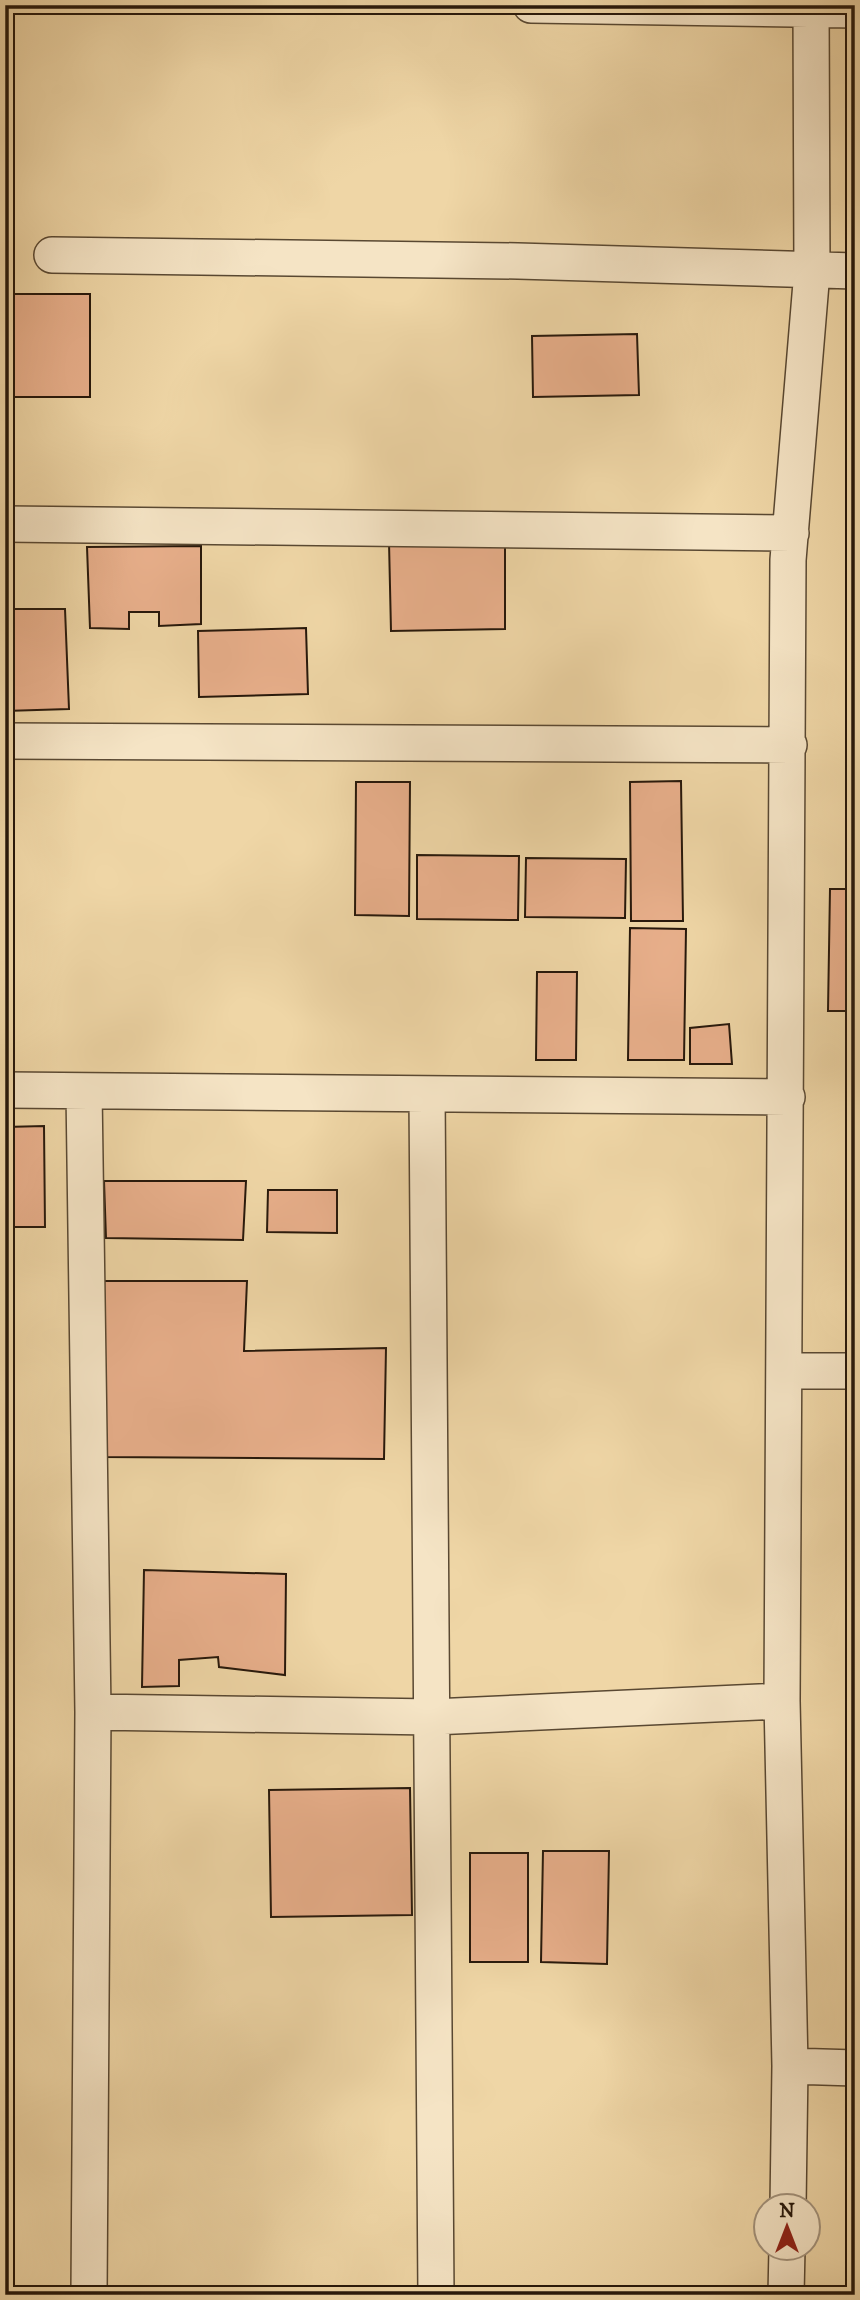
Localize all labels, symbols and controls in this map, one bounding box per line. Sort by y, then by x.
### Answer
north arrow [752,2192,822,2262]
text: N [779,2200,795,2223]

